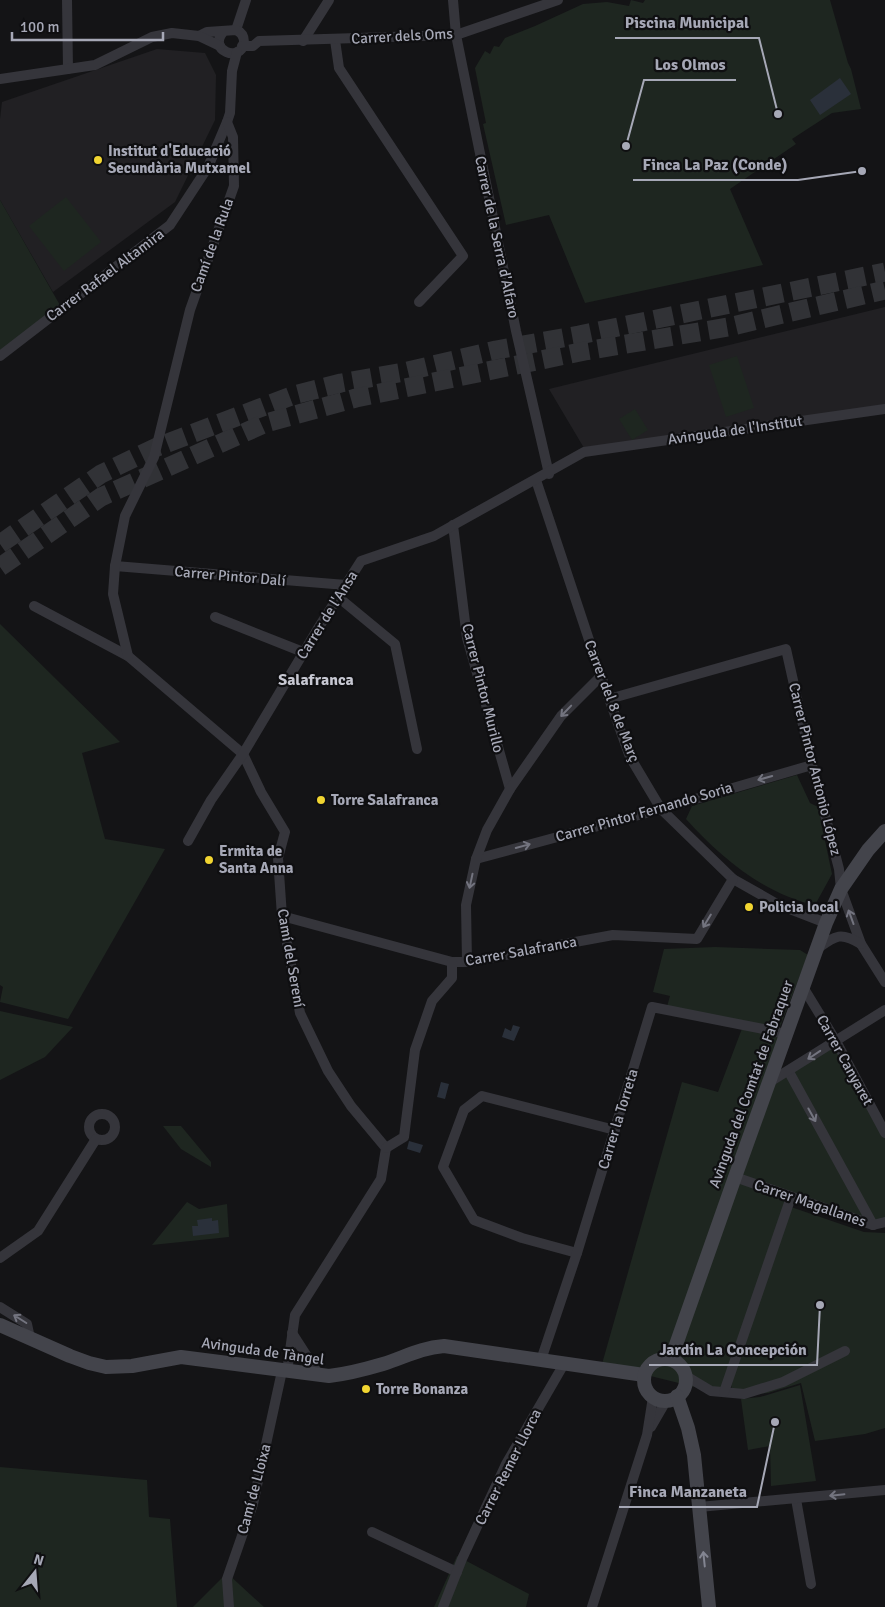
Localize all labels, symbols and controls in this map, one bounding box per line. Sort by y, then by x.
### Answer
callout: Piscina Municipal [615,7,759,38]
scale bar [12,10,164,42]
text: Piscina Municipal [625,13,749,33]
text: 100 m [20,18,60,36]
street label: Carrer dels Oms [351,24,454,48]
callout: Los Olmos [644,49,736,80]
text: Los Olmos [654,55,726,75]
place label: Institut d'Educació Secundària Mutxamel [108,142,251,177]
callout: Finca La Paz (Conde) [633,149,798,180]
marker: Institut d'Educació Secundària Mutxamel [92,154,104,166]
street label: Carrer de la Serra d'Alfaro [471,154,523,320]
text: Finca La Paz (Conde) [643,155,787,175]
street label: Camí de la Rula [187,195,237,295]
street label: Carrer Rafael Altamira [42,225,168,325]
street label: Avinguda de l'Institut [667,412,803,448]
street label: Carrer Pintor Dalí [174,562,286,590]
street label: Carrer de l'Ansa [293,567,361,663]
street label: Carrer Pintor Murillo [458,621,508,755]
street label: Carrer del 8 de Març [580,638,644,764]
district label: Salafranca [278,670,354,690]
street label: Carrer Pintor Antonio López [785,681,845,857]
one-way arrow [560,704,572,717]
one-way arrow [758,774,774,784]
street label: Carrer Pintor Fernando Soria [553,778,735,846]
place label: Torre Salafranca [331,791,439,809]
marker: Torre Salafranca [315,794,327,806]
one-way arrow [515,841,531,850]
place label: Ermita de Santa Anna [219,842,294,877]
marker: Ermita de Santa Anna [203,854,215,866]
one-way arrow [466,873,476,889]
place label: Policia local [759,898,839,916]
marker: Policia local [743,901,755,913]
street label: Camí del Serení [273,907,309,1009]
one-way arrow [846,909,855,925]
one-way arrow [702,914,712,928]
street label: Carrer Salafranca [464,932,578,970]
street label: Avinguda del Comtat de Fabraquer [705,977,797,1190]
street label: Carrer Canyaret [813,1012,877,1108]
one-way arrow [807,1049,821,1060]
street label: Carrer la Torreta [594,1067,642,1171]
one-way arrow [807,1107,817,1122]
street label: Carrer Magallanes [752,1175,869,1231]
one-way arrow [13,1314,27,1324]
street label: Avinguda de Tàngel [200,1333,326,1369]
callout: Jardín La Concepción [649,1334,817,1365]
text: Jardín La Concepción [659,1340,807,1360]
place label: Torre Bonanza [376,1380,469,1398]
marker: Torre Bonanza [360,1383,372,1395]
street label: Carrer Remer Llorca [471,1406,545,1528]
street label: Camí de Lloixa [233,1442,275,1536]
callout: Finca Manzaneta [619,1476,757,1507]
text: Finca Manzaneta [629,1482,747,1502]
one-way arrow [829,1490,845,1500]
north arrow [10,1547,60,1597]
text: N [32,1550,46,1570]
one-way arrow [699,1551,709,1567]

